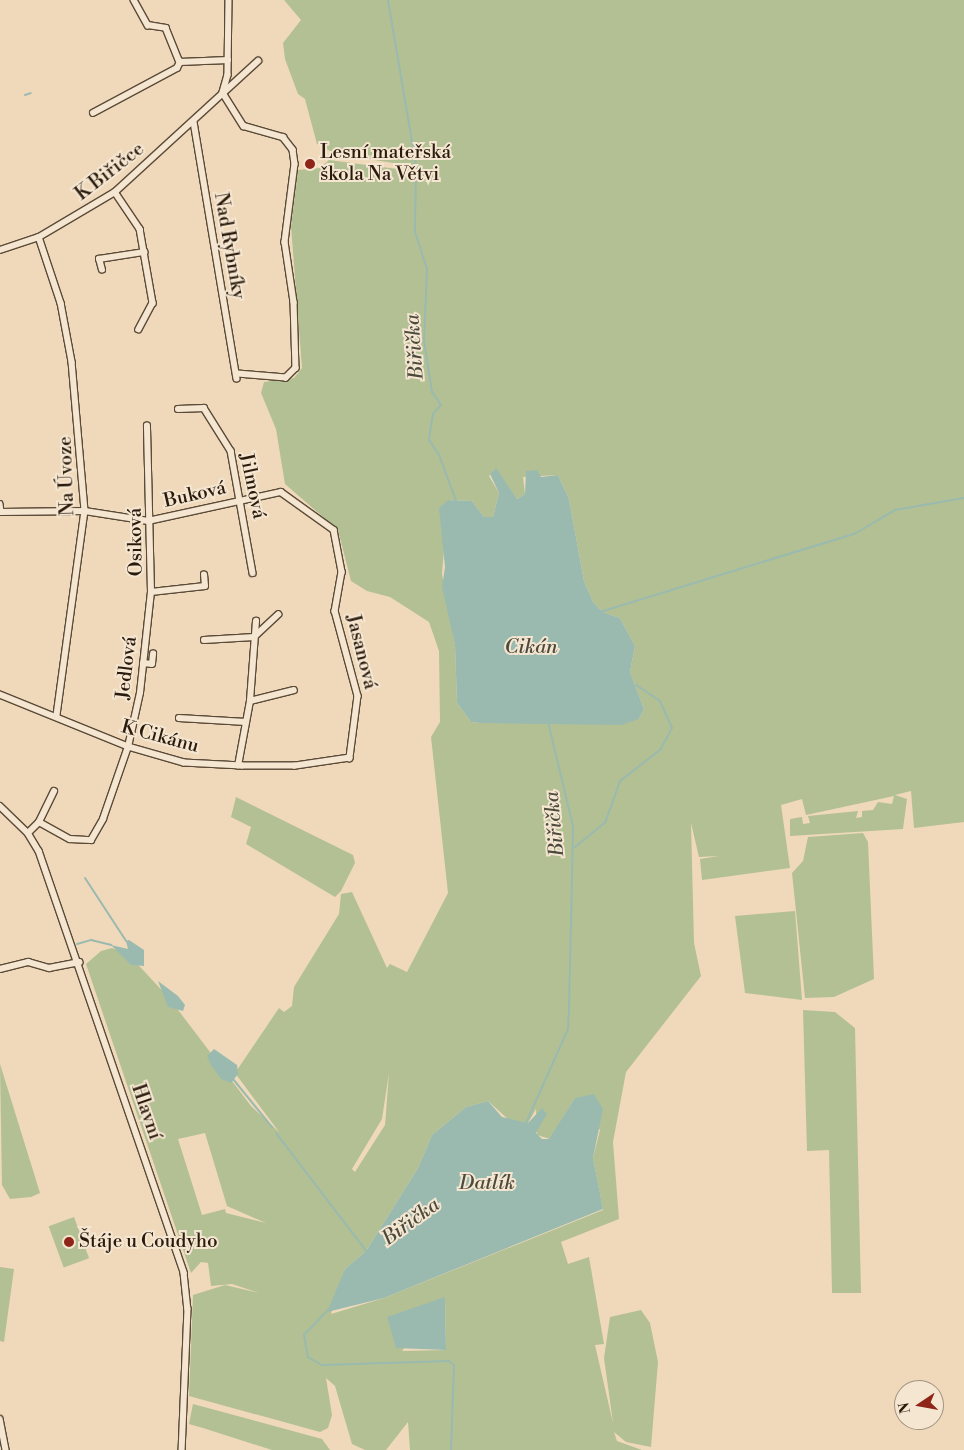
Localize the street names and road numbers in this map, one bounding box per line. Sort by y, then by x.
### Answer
street label: K Biřičce [71,138,149,206]
street label: Nad Rybníky [208,191,250,301]
street label: Na Úvoze [54,436,80,516]
street label: Jilmová [234,451,270,521]
street label: Buková [162,477,228,513]
street label: Osiková [124,508,148,576]
street label: Jasanová [341,612,381,692]
street label: Jedlová [112,635,142,701]
street label: K Cikánu [119,716,201,758]
street label: Hlavní [126,1081,166,1143]

